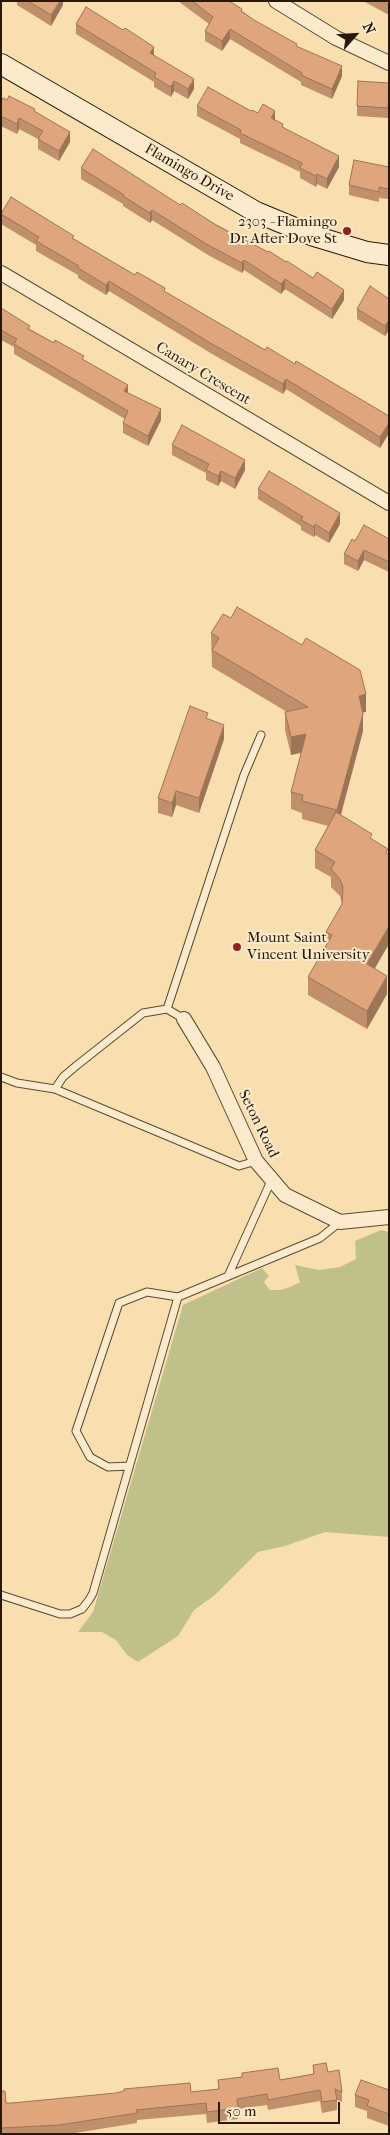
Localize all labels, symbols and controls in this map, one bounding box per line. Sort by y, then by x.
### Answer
north arrow [330,10,380,60]
text: N [359,20,379,37]
street label: Flamingo Drive [141,140,237,206]
place label: 2303 - Flamingo Dr After Dove St [229,213,337,248]
marker: 2303 - Flamingo Dr After Dove St [341,225,353,237]
street label: Canary Crescent [152,339,254,409]
place label: Mount Saint Vincent University [247,929,370,964]
marker: Mount Saint Vincent University [231,941,243,953]
street label: Seton Road [234,1087,282,1161]
scale bar [220,2092,342,2124]
text: 50 m [226,2102,256,2120]

